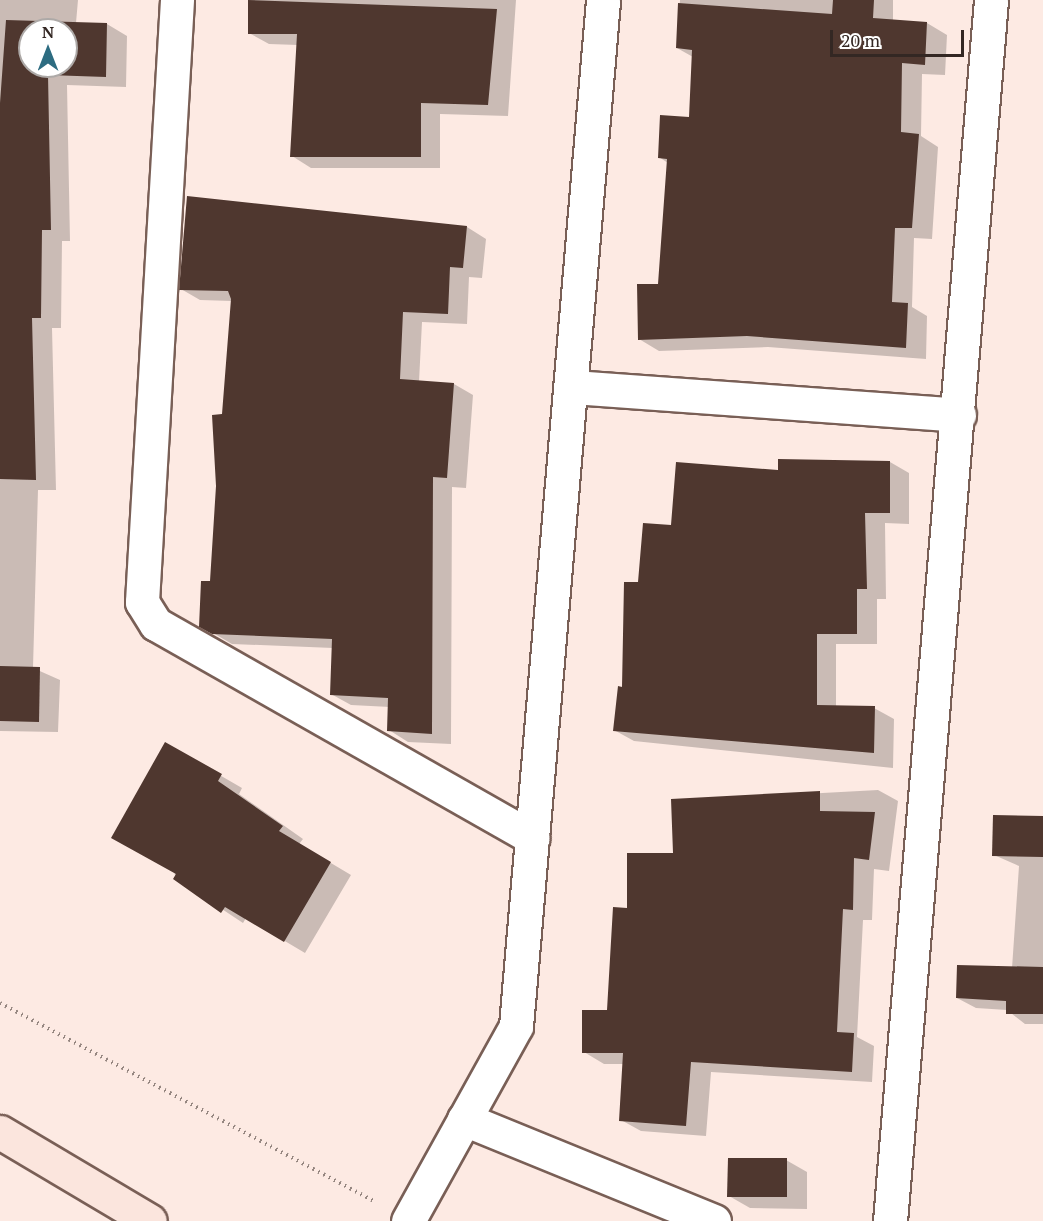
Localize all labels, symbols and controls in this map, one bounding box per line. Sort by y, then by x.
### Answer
north arrow [18,18,78,78]
scale bar [833,18,966,56]
text: N [42,21,54,43]
text: 20 m [841,28,880,52]

